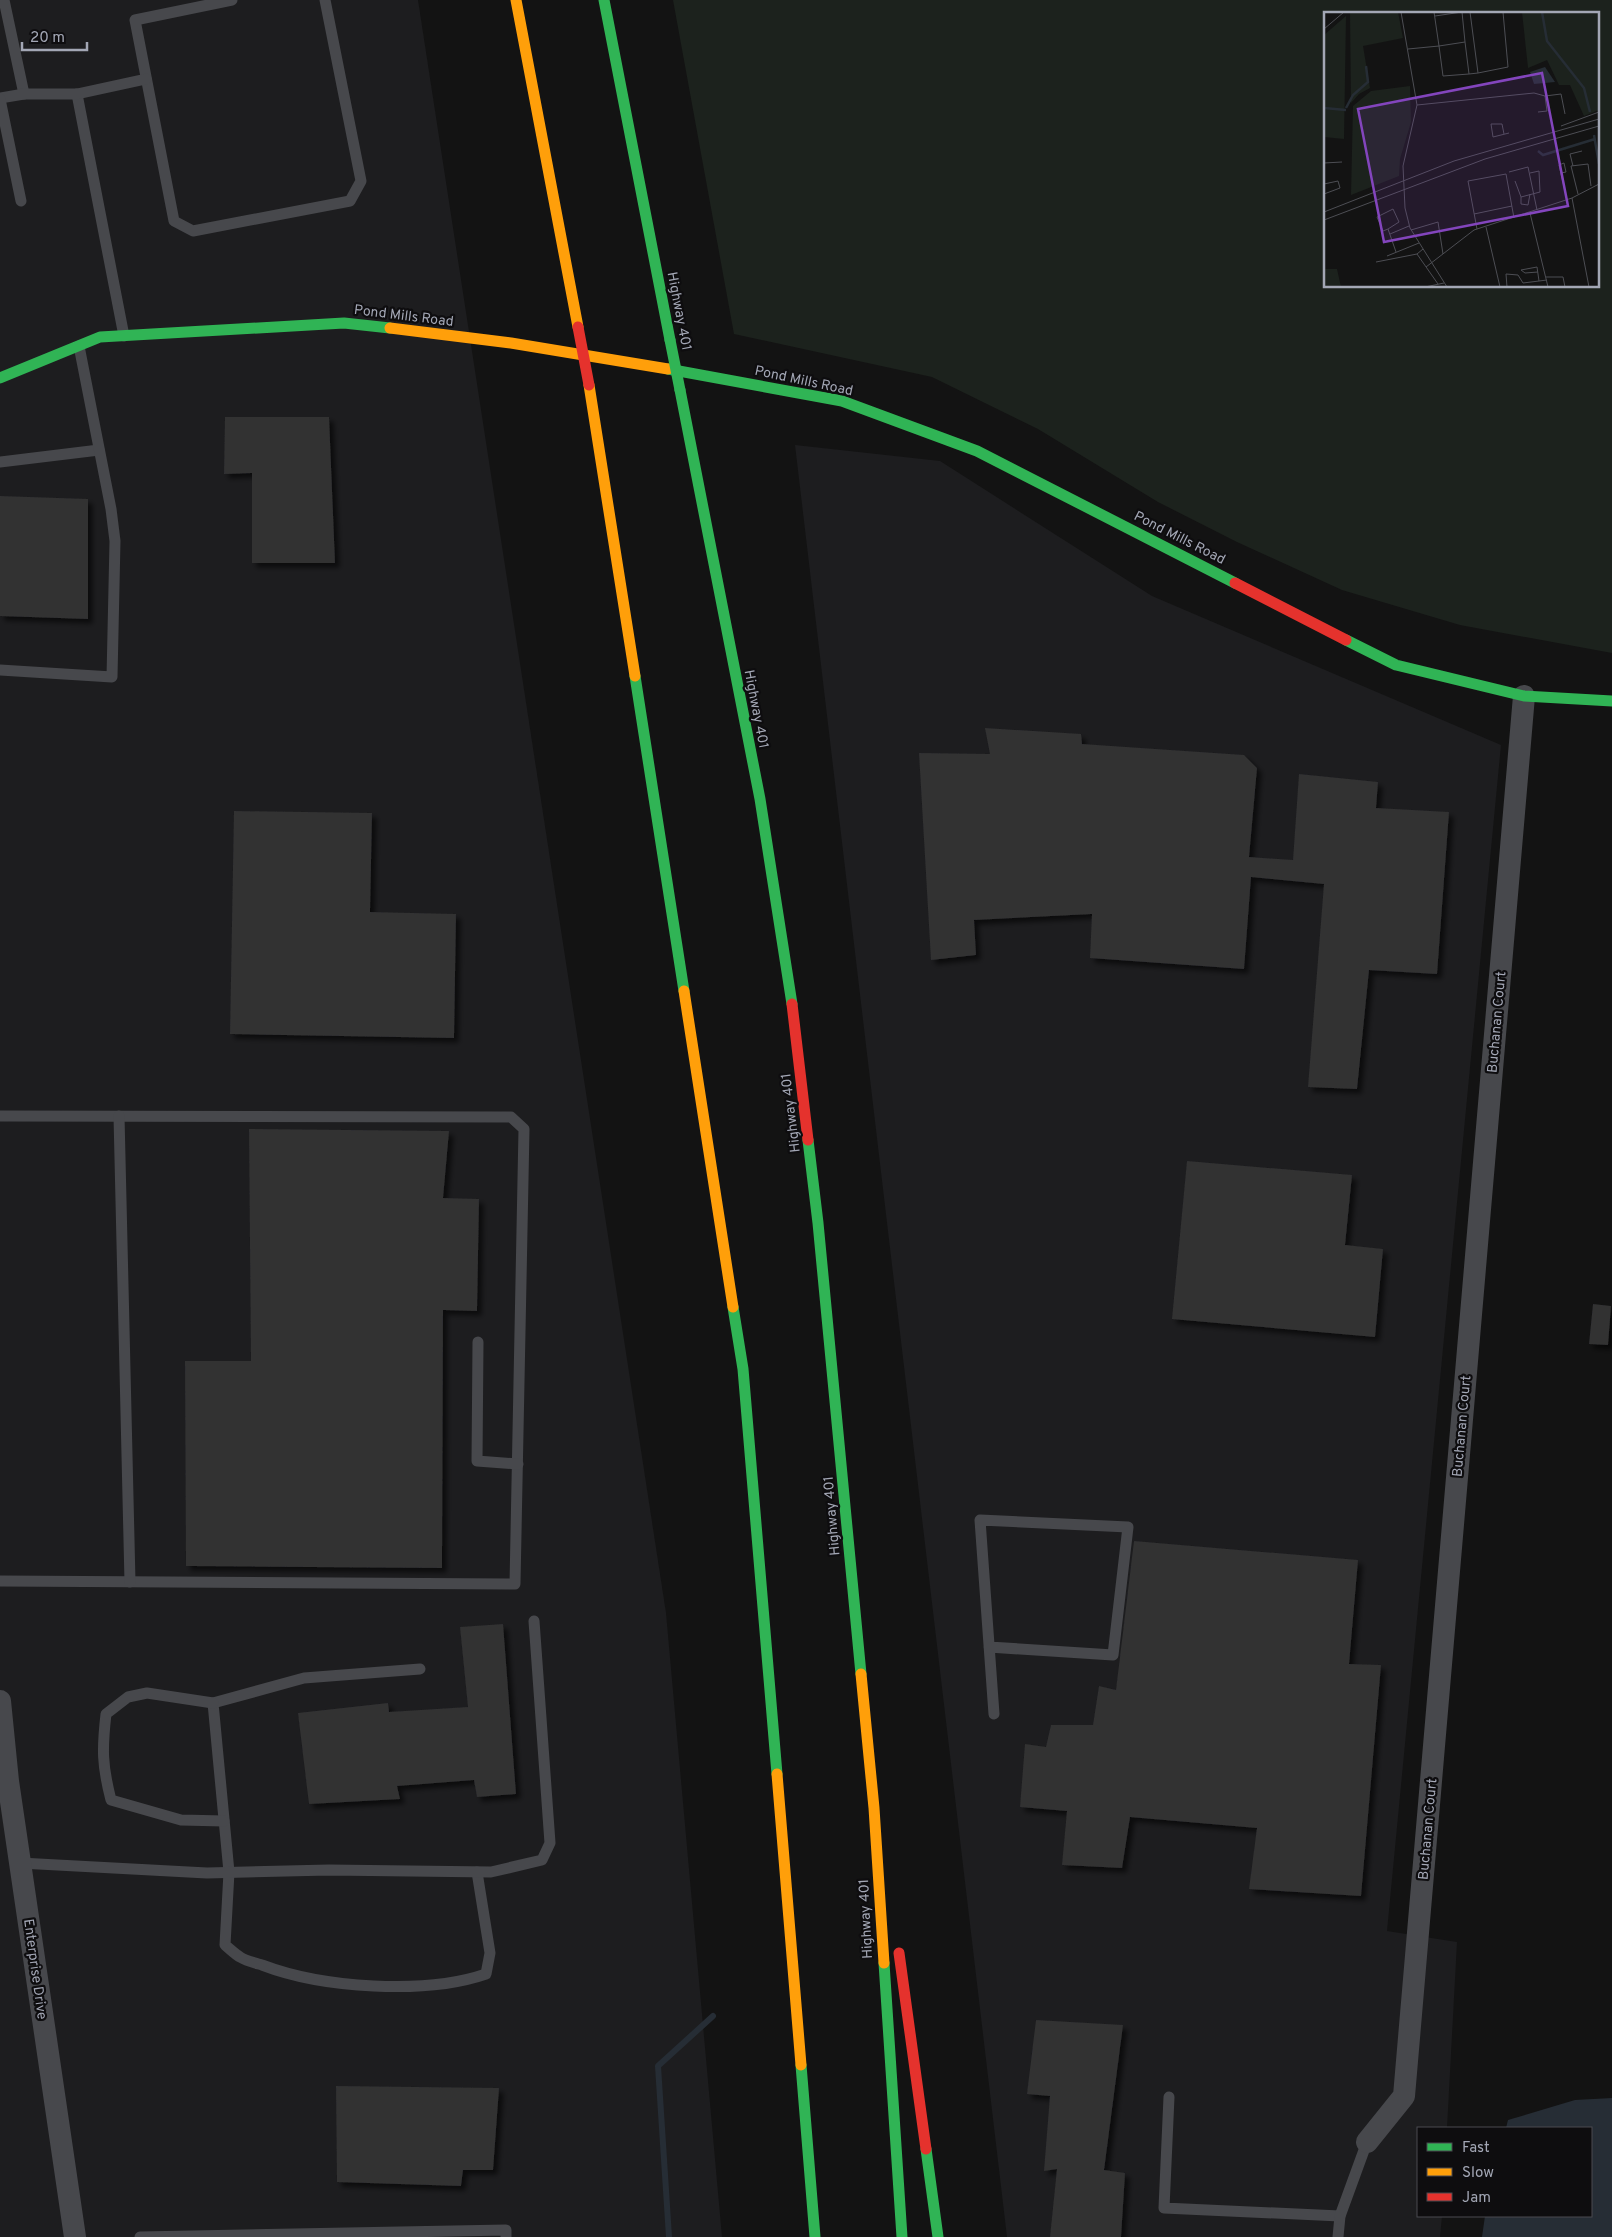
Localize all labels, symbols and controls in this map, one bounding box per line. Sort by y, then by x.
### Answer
inset map [1324,12,1600,288]
scale bar [22,20,88,52]
text: 20 m [30,29,65,48]
street label: Highway 401 [663,270,694,352]
street label: Pond Mills Road [353,302,455,331]
street label: Pond Mills Road [753,363,855,400]
street label: Pond Mills Road [1131,508,1228,569]
street label: Highway 401 [740,668,771,750]
street label: Buchanan Court [1485,971,1510,1074]
street label: Highway 401 [778,1072,805,1153]
street label: Buchanan Court [1450,1375,1475,1478]
street label: Highway 401 [821,1475,844,1556]
street label: Buchanan Court [1416,1778,1441,1881]
street label: Highway 401 [856,1879,877,1959]
street label: Enterprise Drive [19,1918,50,2021]
legend [1417,2127,1592,2217]
text: Fast [1462,2139,1490,2158]
text: Slow [1462,2164,1494,2183]
text: Jam [1462,2189,1491,2208]

